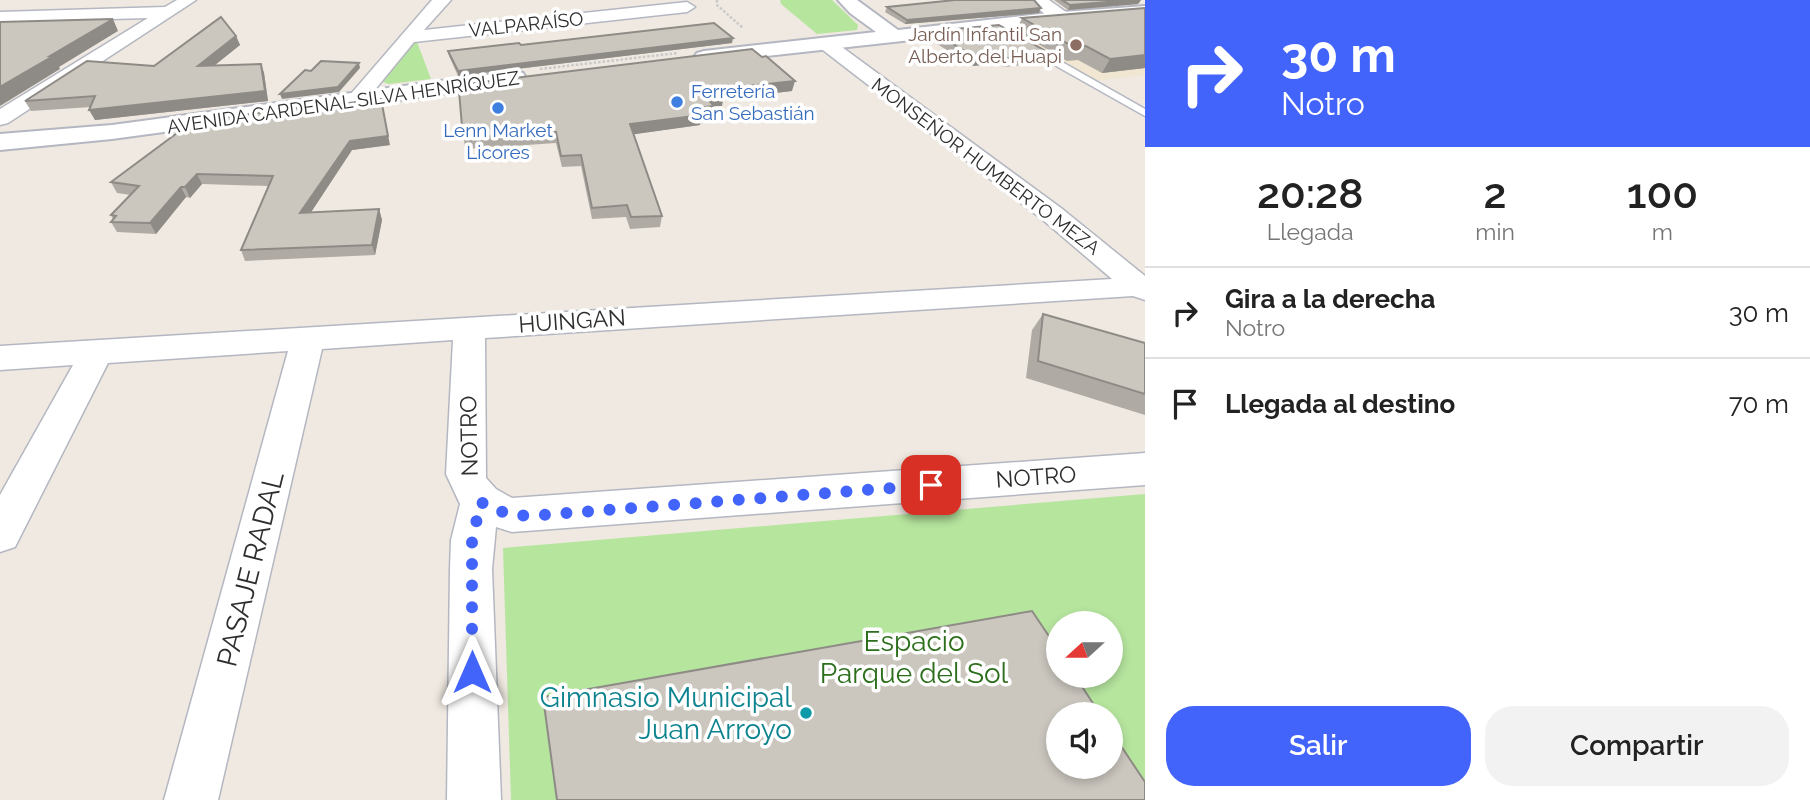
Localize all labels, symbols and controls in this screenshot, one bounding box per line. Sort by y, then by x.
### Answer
street label: VALPARAÍSO [468,7,584,41]
place label: Jardín Infantil San Alberto del Huapi [908,23,1062,67]
text: 30 m [1281,26,1396,83]
icon: right [1166,28,1257,119]
marker: Jardín Infantil San Alberto del Huapi [1068,37,1084,53]
street label: AVENIDA CARDENAL SILVA HENRÍQUEZ [165,66,521,138]
street label: MONSEÑOR HUMBERTO MEZA [868,73,1104,259]
place label: Ferretería San Sebastián [691,80,815,124]
text: Notro [1281,85,1365,122]
marker: Ferretería San Sebastián [669,94,685,110]
marker: Lenn Market Licores [490,100,506,116]
place label: Lenn Market Licores [443,119,553,163]
text: 20:28 [1257,169,1363,218]
text: 2 [1484,169,1507,218]
text: 100 [1627,169,1698,218]
text: Llegada [1267,218,1354,245]
text: min [1475,218,1515,245]
text: m [1652,218,1673,245]
text: Gira a la derecha [1225,284,1435,314]
icon: right [1166,294,1204,332]
text: 30 m [1729,298,1789,328]
street label: HUINGAN [517,303,627,338]
text: Notro [1225,314,1285,341]
icon: arrive [1166,385,1204,423]
text: Llegada al destino [1225,389,1455,419]
text: 70 m [1729,389,1789,419]
street label: NOTRO [454,395,483,477]
pin [901,455,961,515]
street label: NOTRO [995,460,1077,493]
icon: arrive [912,466,950,504]
street label: PASAJE RADAL [210,468,291,670]
north arrow [1046,611,1124,688]
map controls [1046,611,1123,779]
park label: Espacio Parque del Sol [820,625,1009,690]
position arrow [435,635,509,709]
place label: Gimnasio Municipal Juan Arroyo [540,681,792,746]
button: sound [1046,702,1123,779]
marker: Gimnasio Municipal Juan Arroyo [798,705,814,721]
button: Salir [1166,706,1471,786]
button: Compartir [1485,706,1789,786]

